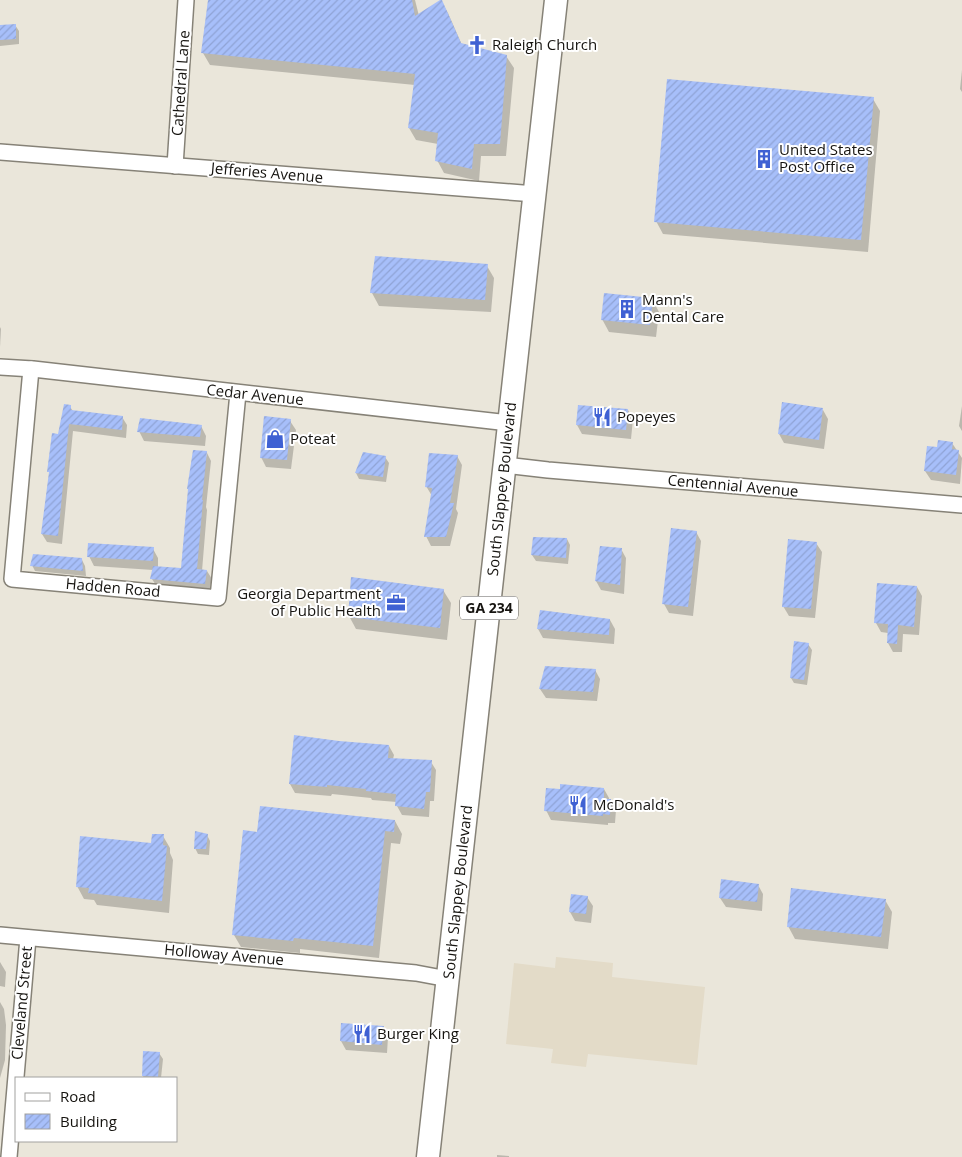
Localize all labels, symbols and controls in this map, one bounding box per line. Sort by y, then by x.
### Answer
street label: Cathedral Lane [166,29,194,136]
church icon: Raleigh Church [466,34,488,56]
place label: Raleigh Church [492,34,597,54]
place label: United States Post Office [779,139,873,176]
building icon: United States Post Office [753,148,775,170]
street label: Jefferies Avenue [208,157,324,187]
place label: Mann's Dental Care [642,289,724,326]
building icon: Mann's Dental Care [616,298,638,320]
street label: Cedar Avenue [206,379,305,409]
street label: South Slappey Boulevard [482,401,520,577]
restaurant icon: Popeyes [591,406,613,428]
place label: Popeyes [617,406,676,426]
shop icon: Poteat [264,428,286,450]
place label: Poteat [290,428,336,448]
street label: Centennial Avenue [667,469,799,501]
street label: Hadden Road [65,573,161,601]
place label: Georgia Department of Public Health [237,583,381,620]
office icon: Georgia Department of Public Health [385,592,407,614]
road number: GA 234 [460,596,518,620]
restaurant icon: McDonald's [567,794,589,816]
place label: McDonald's [593,794,675,814]
street label: South Slappey Boulevard [438,804,476,980]
street label: Holloway Avenue [163,939,285,969]
street label: Cleveland Street [6,945,36,1061]
restaurant icon: Burger King [351,1023,373,1045]
place label: Burger King [377,1023,459,1043]
legend [15,1077,178,1142]
text: Road [60,1086,96,1106]
text: Building [60,1111,117,1131]

